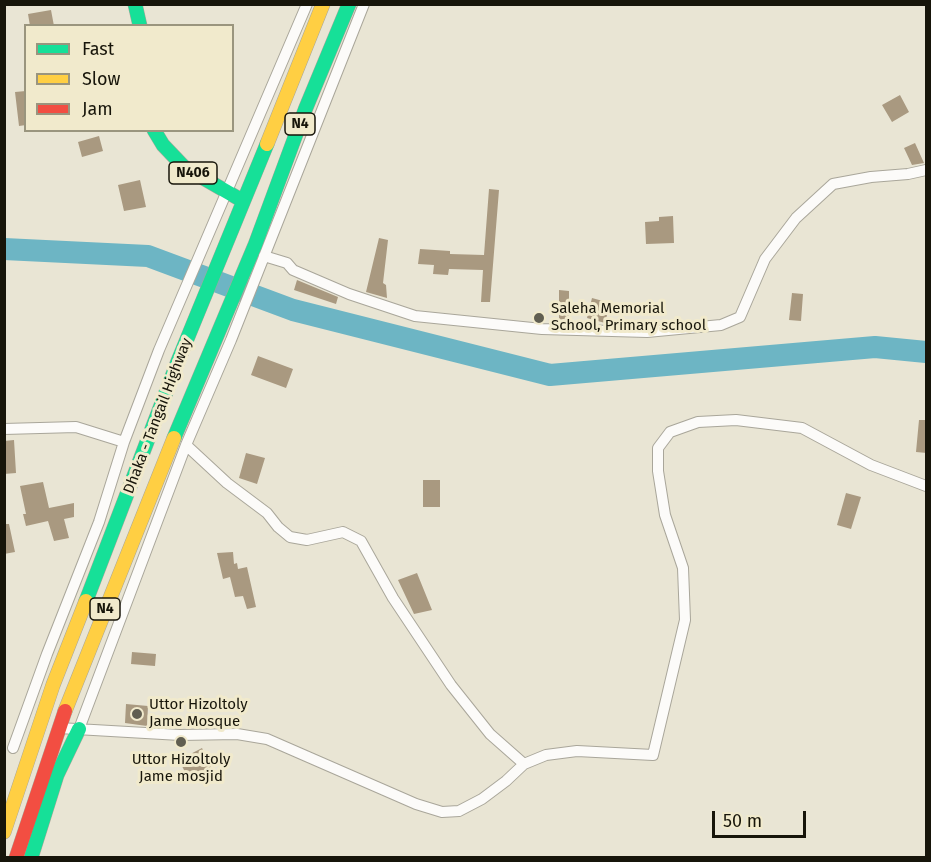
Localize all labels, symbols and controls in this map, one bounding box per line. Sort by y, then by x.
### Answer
legend [24,24,234,132]
text: Fast [82,38,114,60]
text: Slow [82,68,120,90]
text: Jam [82,98,113,120]
road number: N4 [285,113,315,135]
road number: N406 [169,162,217,184]
place label: Saleha Memorial School, Primary school [551,300,706,335]
marker: Saleha Memorial School, Primary school [532,311,546,325]
street label: Dhaka - Tangail Highway [120,336,196,496]
road number: N4 [90,598,120,620]
place label: Uttor Hizoltoly Jame Mosque [149,696,248,731]
marker: Uttor Hizoltoly Jame Mosque [130,707,144,721]
marker: Uttor Hizoltoly Jame mosjid [174,735,188,749]
place label: Uttor Hizoltoly Jame mosjid [132,751,230,786]
scale bar [715,799,810,837]
text: 50 m [723,810,762,832]

